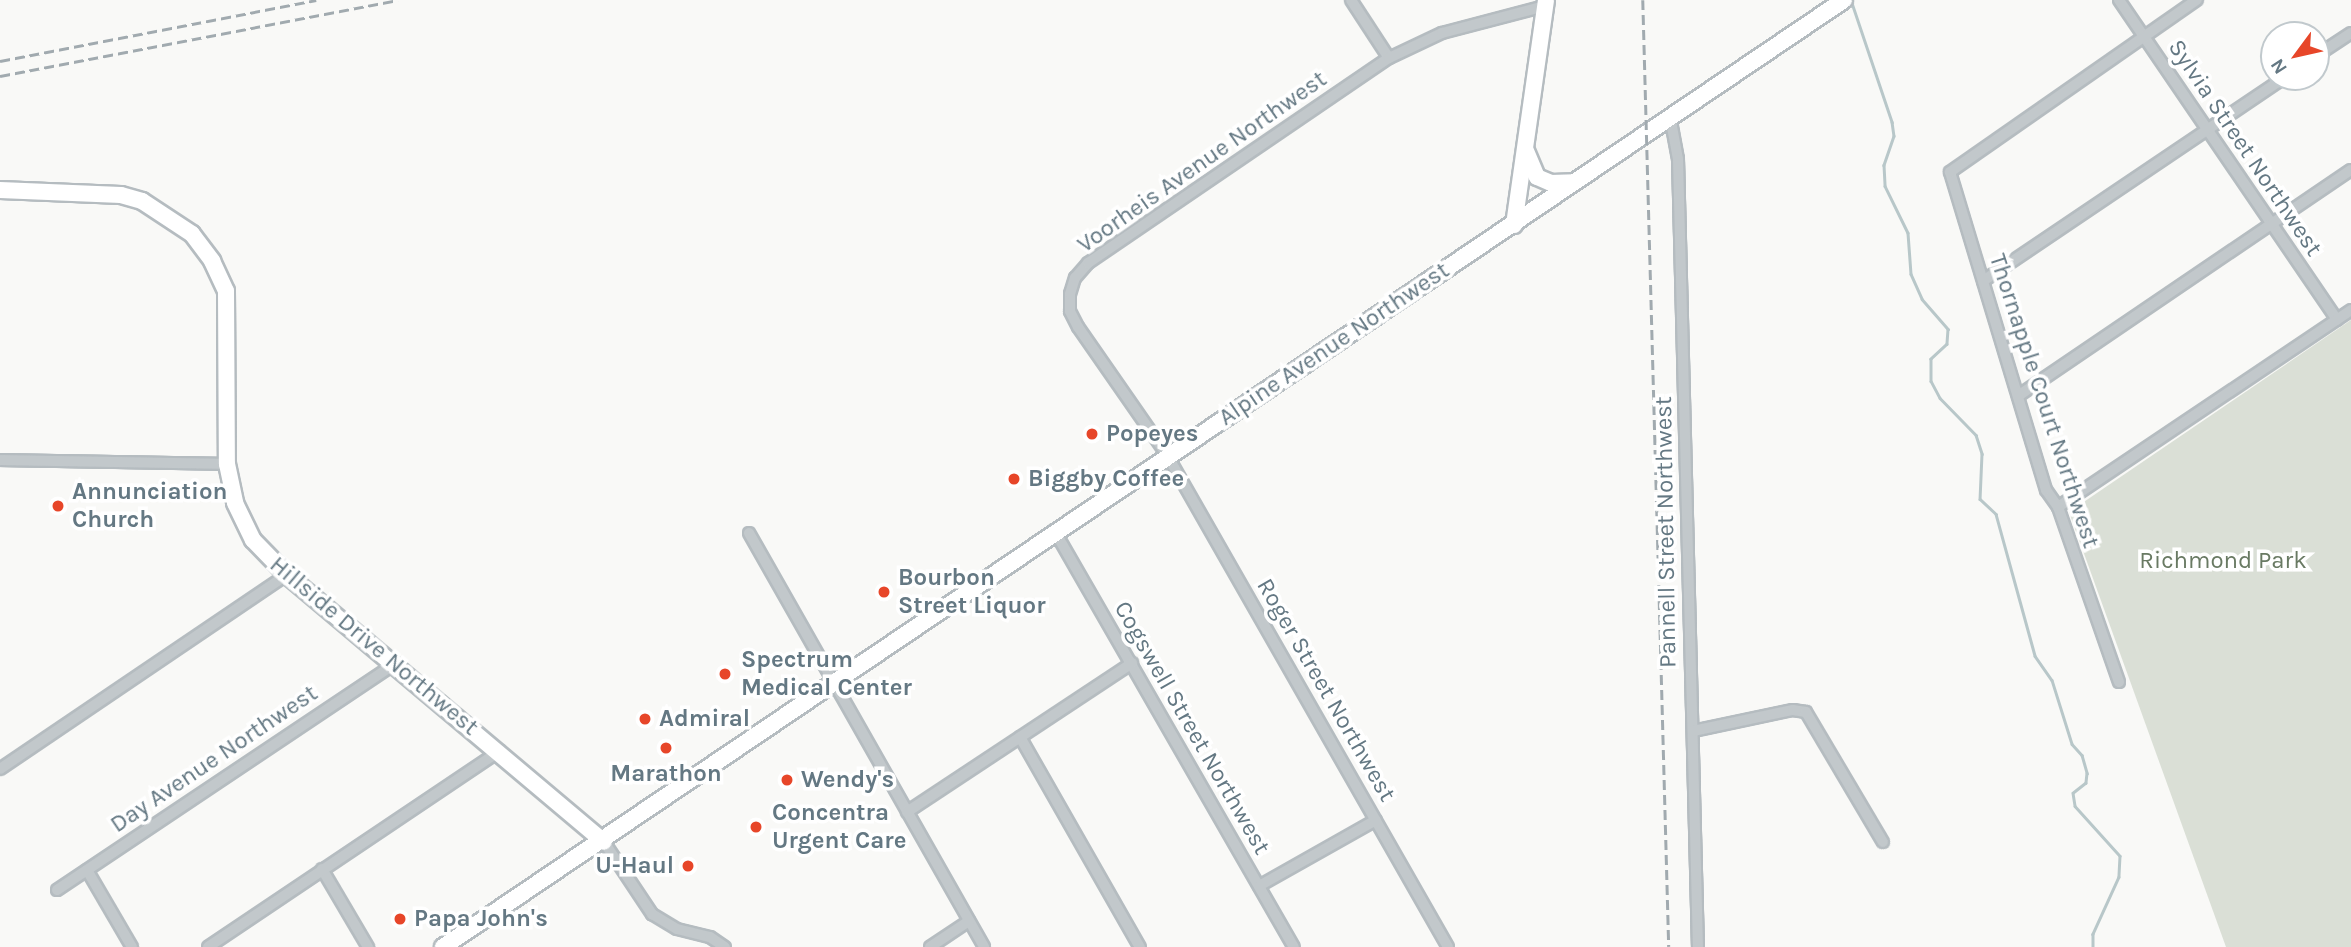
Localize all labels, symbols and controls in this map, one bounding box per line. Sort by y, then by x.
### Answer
north arrow [2260,21,2330,91]
street label: Sylvia Street Northwest [2162,34,2328,262]
street label: Voorheis Avenue Northwest [1072,65,1332,259]
street label: Thornapple Court Northwest [1983,250,2105,552]
street label: Alpine Avenue Northwest [1213,256,1455,432]
street label: Pannell Street Northwest [1649,396,1683,668]
place label: Popeyes [1106,420,1198,448]
marker: Popeyes [1084,426,1100,442]
place label: Biggby Coffee [1028,465,1184,493]
marker: Biggby Coffee [1006,471,1022,487]
place label: Annunciation Church [72,478,227,534]
marker: Annunciation Church [50,498,66,514]
park label: Richmond Park [2139,547,2307,575]
street label: Hillside Drive Northwest [264,550,484,742]
place label: Bourbon Street Liquor [898,564,1046,620]
street label: Roger Street Northwest [1250,573,1402,807]
marker: Bourbon Street Liquor [876,584,892,600]
street label: Cogswell Street Northwest [1108,596,1276,860]
place label: Spectrum Medical Center [741,646,912,702]
marker: Spectrum Medical Center [715,664,735,684]
street label: Day Avenue Northwest [105,679,323,839]
place label: Admiral [659,705,750,733]
marker: Admiral [637,711,653,727]
marker: Marathon [658,740,674,756]
place label: Marathon [610,760,722,788]
place label: Wendy's [801,766,894,794]
marker: Wendy's [779,772,795,788]
place label: Concentra Urgent Care [772,799,906,855]
marker: Concentra Urgent Care [746,817,766,837]
place label: U-Haul [595,852,674,880]
marker: U-Haul [680,858,696,874]
place label: Papa John's [414,905,548,933]
marker: Papa John's [392,911,408,927]

